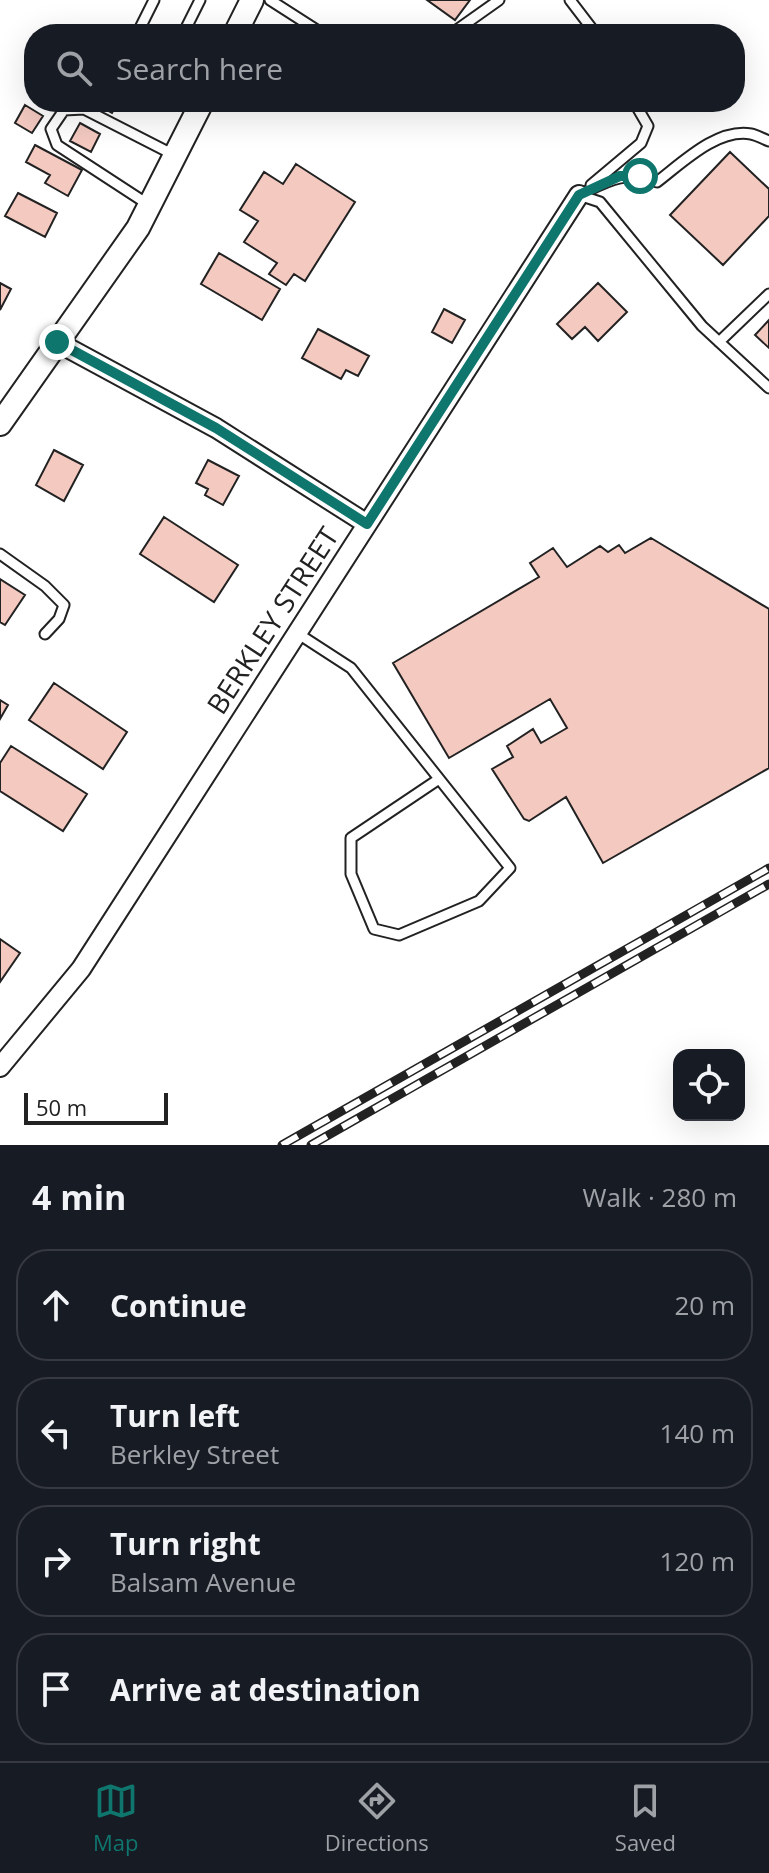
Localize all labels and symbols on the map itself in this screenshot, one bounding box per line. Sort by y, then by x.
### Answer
route start [622,158,658,194]
route end [39,324,75,360]
street label: BERKLEY STREET [197,519,347,721]
scale bar [24,1089,168,1125]

